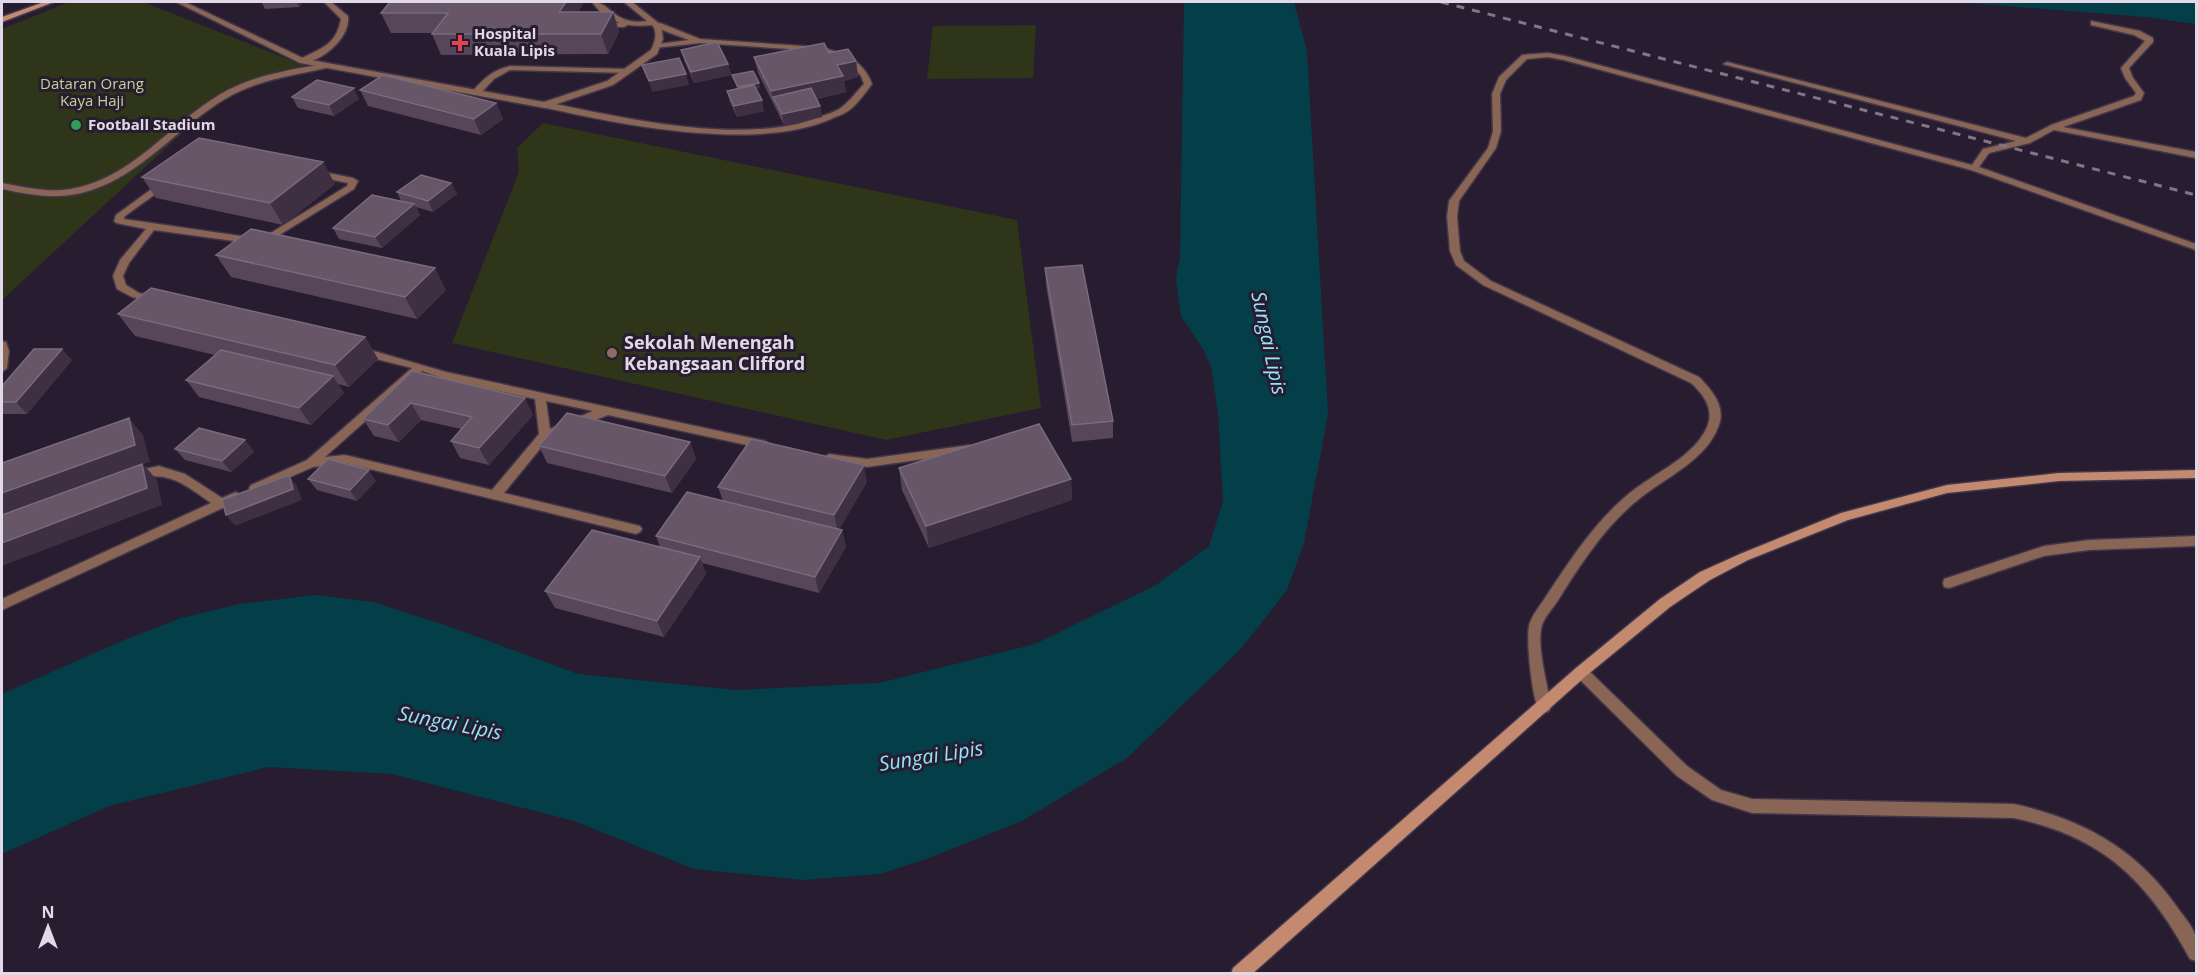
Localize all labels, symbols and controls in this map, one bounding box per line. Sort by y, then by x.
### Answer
place label: Hospital Kuala Lipis [474,23,555,60]
marker: Hospital Kuala Lipis [451,34,469,52]
park label: Dataran Orang Kaya Haji [40,73,144,110]
place label: Football Stadium [88,114,215,134]
marker: Football Stadium [69,118,83,132]
water label: Sungai Lipis [1245,289,1294,397]
place label: Sekolah Menengah Kebangsaan Clifford [624,330,805,375]
marker: Sekolah Menengah Kebangsaan Clifford [605,346,619,360]
water label: Sungai Lipis [396,699,505,746]
water label: Sungai Lipis [877,734,985,777]
north arrow [18,897,78,957]
text: N [41,901,55,923]

